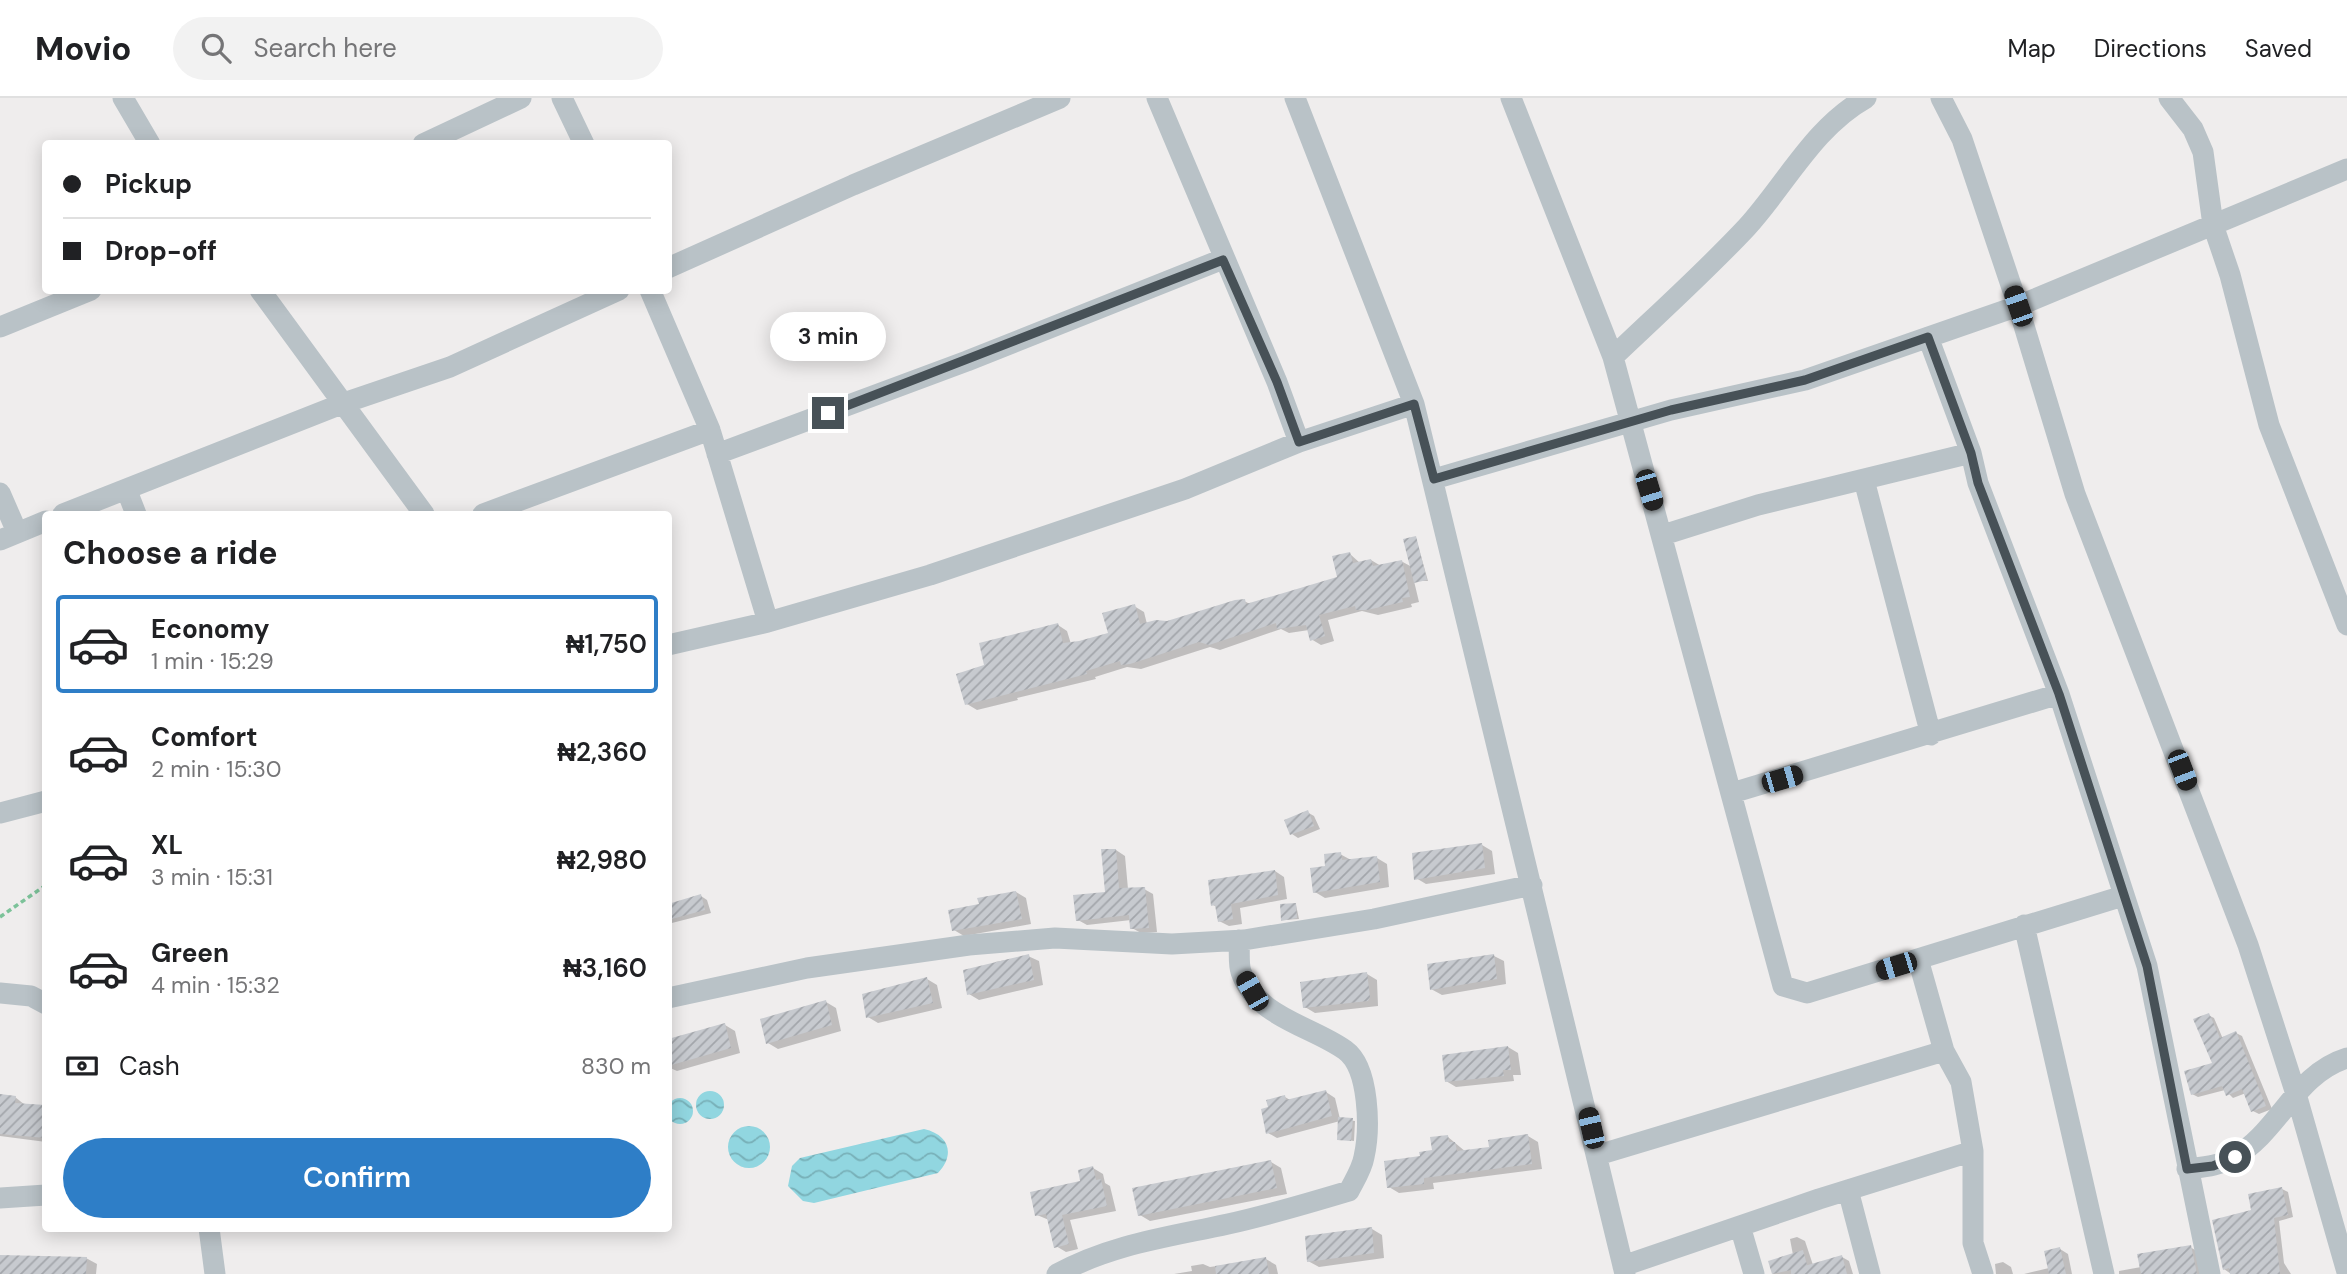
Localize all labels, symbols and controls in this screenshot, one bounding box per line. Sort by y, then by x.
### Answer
search box [173,17,663,80]
text: Movio [35,27,131,70]
icon: search [197,29,235,67]
text: Search here [253,31,397,65]
text: Map [2008,33,2056,64]
text: Directions [2094,33,2207,64]
text: Saved [2245,33,2312,64]
text: Pickup [105,167,192,201]
text: Drop-off [105,234,217,268]
car [2002,283,2035,329]
callout: 3 min [770,312,886,360]
text: 3 min [798,321,858,351]
route end [812,397,844,429]
car [1633,467,1666,513]
text: Choose a ride [63,532,278,574]
text: Economy [151,612,269,646]
icon: car [67,613,130,676]
text: ₦1,750 [566,627,647,661]
text: 1 min · 15:29 [151,646,274,676]
text: Comfort [151,720,257,754]
icon: car [67,721,130,784]
text: ₦2,360 [557,735,647,769]
car [2165,747,2200,793]
text: 2 min · 15:30 [151,754,282,784]
car [1759,763,1806,795]
text: XL [151,828,183,862]
icon: car [67,829,130,892]
text: ₦2,980 [557,843,647,877]
text: 3 min · 15:31 [151,862,273,892]
text: Green [151,936,229,970]
icon: car [67,937,130,1000]
car [1873,950,1920,982]
text: ₦3,160 [563,951,647,985]
car [1233,968,1272,1014]
text: 4 min · 15:32 [151,970,280,1000]
icon: cash [63,1047,101,1085]
text: Cash [119,1049,180,1083]
text: 830 m [581,1051,651,1081]
car [1577,1105,1606,1151]
button: Confirm [63,1138,651,1218]
route start [2219,1141,2251,1173]

